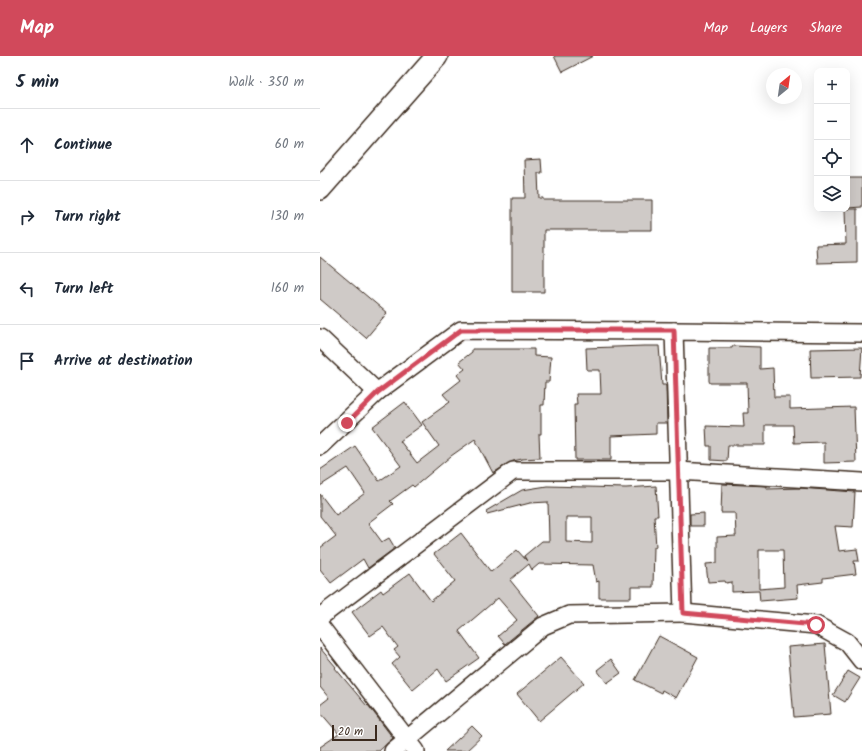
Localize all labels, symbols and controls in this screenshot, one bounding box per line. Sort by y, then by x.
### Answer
text: Map [20,13,54,43]
text: Map [704,17,728,39]
text: Layers [750,17,788,39]
text: Share [810,17,842,39]
north arrow [766,68,802,104]
map controls [814,68,850,212]
button: + [814,68,850,104]
text: 5 min [16,69,59,96]
text: Walk · 350 m [228,72,304,93]
button: − [814,104,850,140]
text: Continue [54,133,112,157]
icon: ahead [16,134,38,156]
text: 60 m [275,134,304,155]
button: locate [814,140,850,176]
button: layers [814,176,850,212]
text: Turn right [54,205,121,229]
icon: right [16,206,38,228]
text: 130 m [270,206,304,227]
text: Turn left [54,277,114,301]
icon: left [16,278,38,300]
text: 160 m [271,278,304,299]
text: Arrive at destination [54,349,193,373]
icon: arrive [16,350,38,372]
route end [338,414,356,432]
route start [807,616,825,634]
scale bar [332,723,377,742]
text: 20 m [338,723,363,741]

